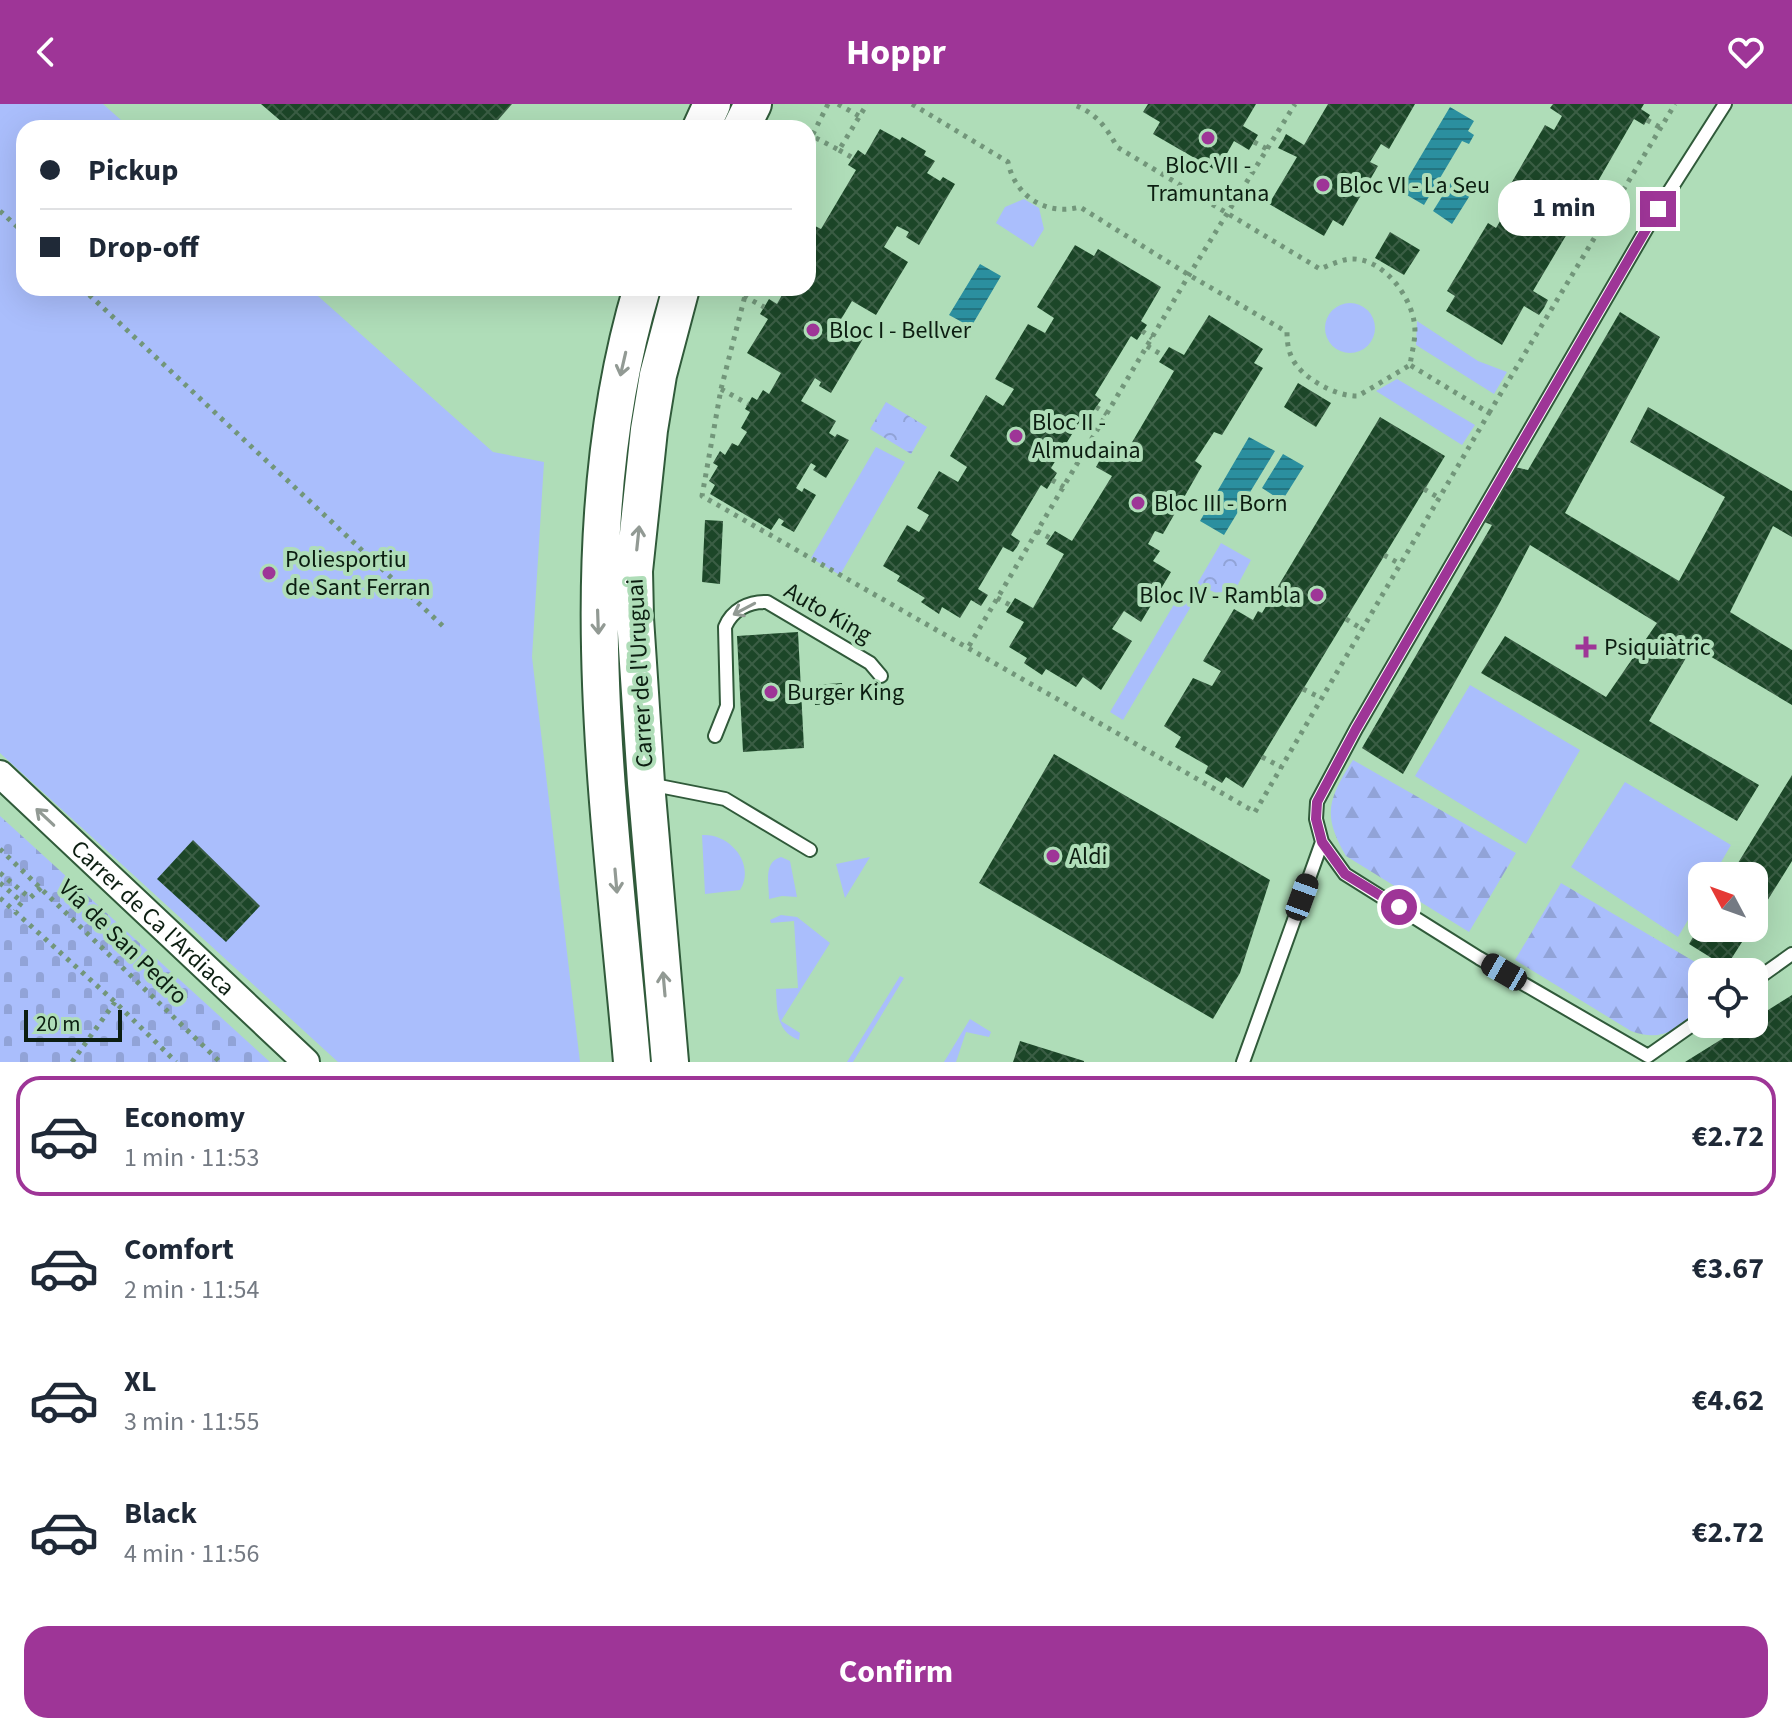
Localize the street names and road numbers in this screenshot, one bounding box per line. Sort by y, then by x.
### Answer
street label: Auto King [777,574,879,652]
street label: Carrer de l'Uruguai [618,578,662,768]
street label: Carrer de Ca l'Ardiaca [63,832,243,1004]
street label: Vía de San Pedro [51,871,195,1013]

